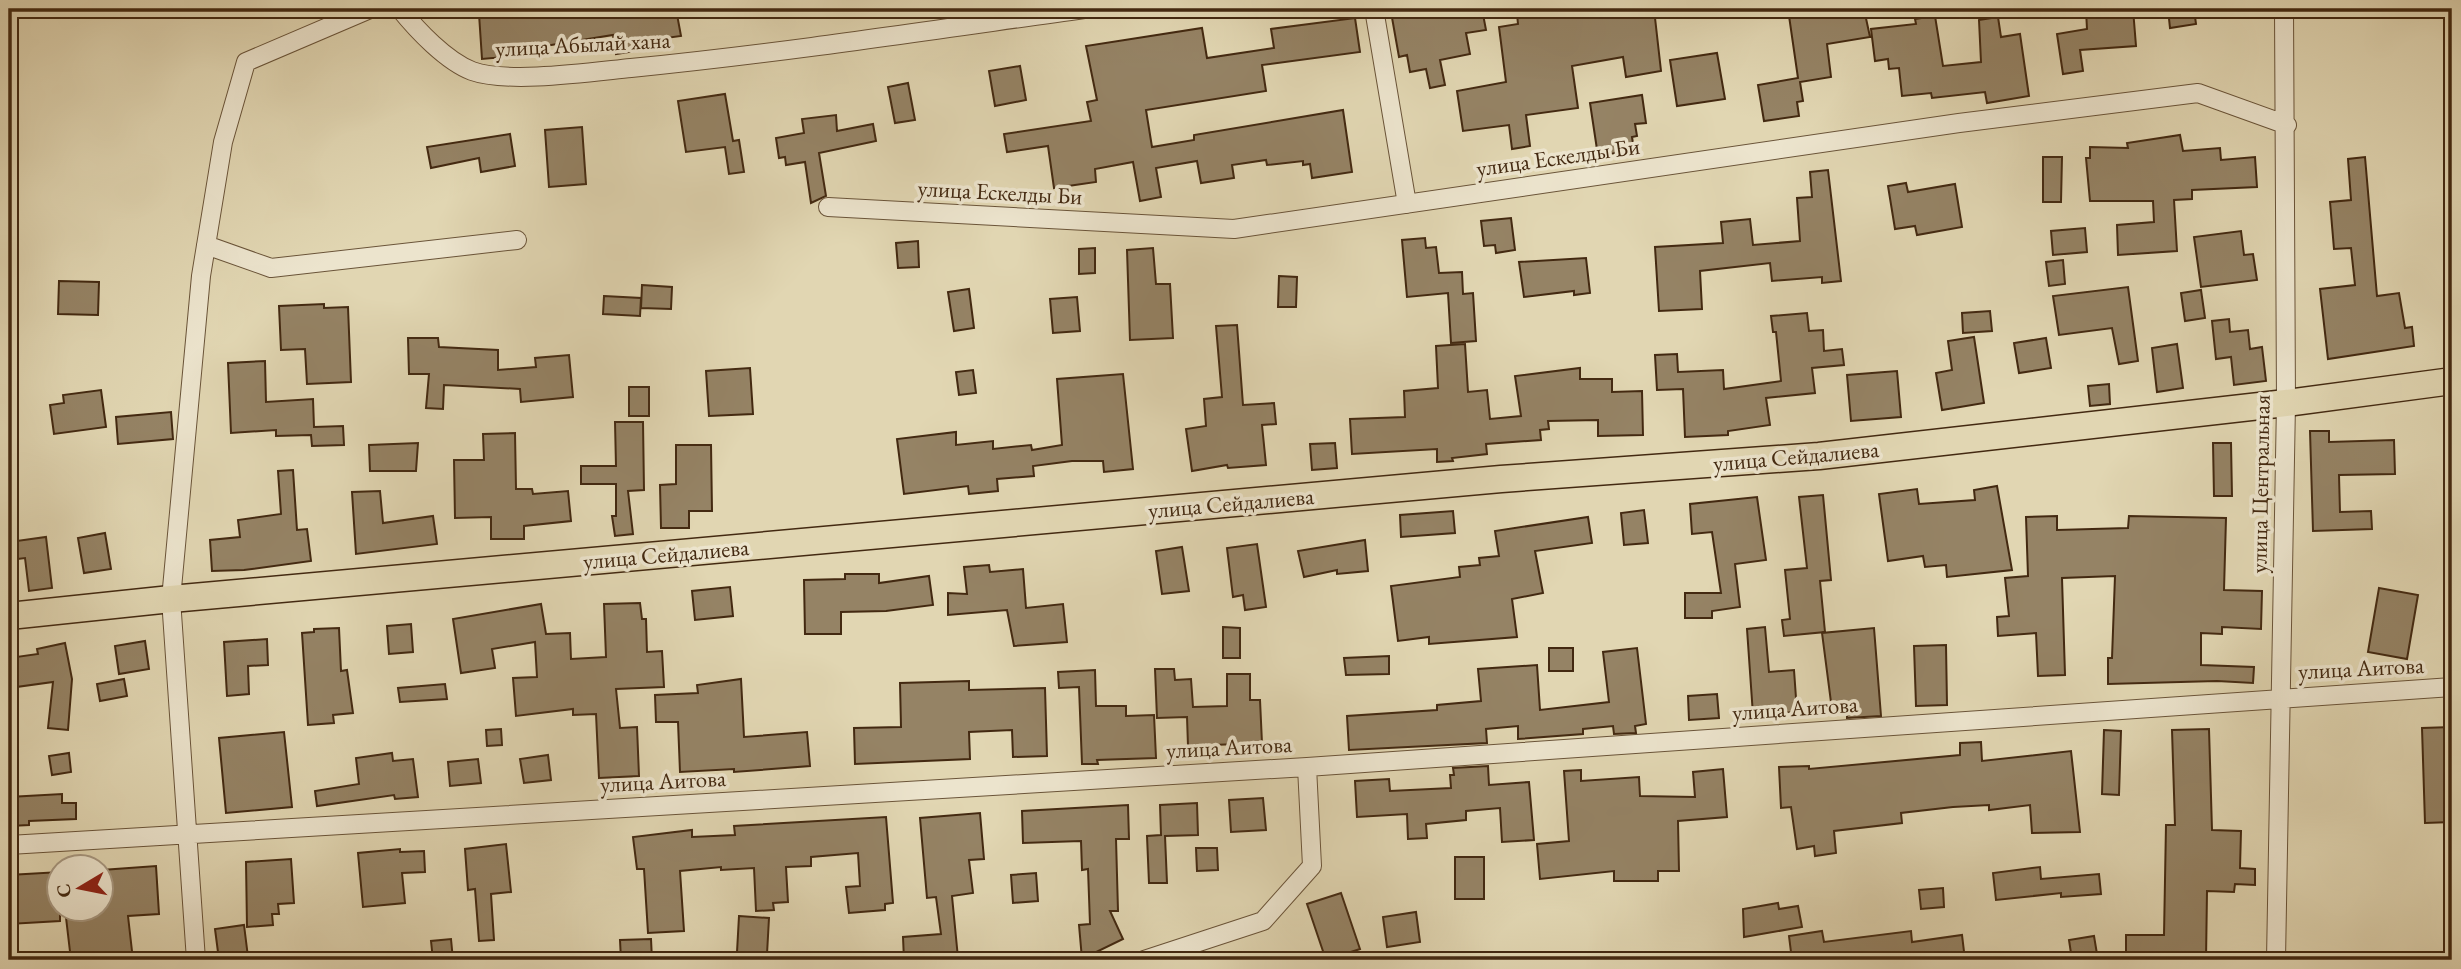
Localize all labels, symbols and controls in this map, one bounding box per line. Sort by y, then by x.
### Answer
street label: улица Абылай хана [495,24,672,64]
street label: улица Ескелды Би [1474,131,1642,183]
street label: улица Ескелды Би [917,173,1083,211]
street label: улица Центральная [2243,394,2277,574]
street label: улица Сейдалиева [1712,434,1881,478]
street label: улица Сейдалиева [1147,481,1316,525]
street label: улица Сейдалиева [582,532,751,576]
street label: улица Аитова [2297,650,2426,686]
street label: улица Аитова [1731,689,1860,727]
street label: улица Аитова [1165,729,1294,765]
street label: улица Аитова [599,763,728,799]
north arrow [46,853,116,923]
text: С [50,882,77,900]

